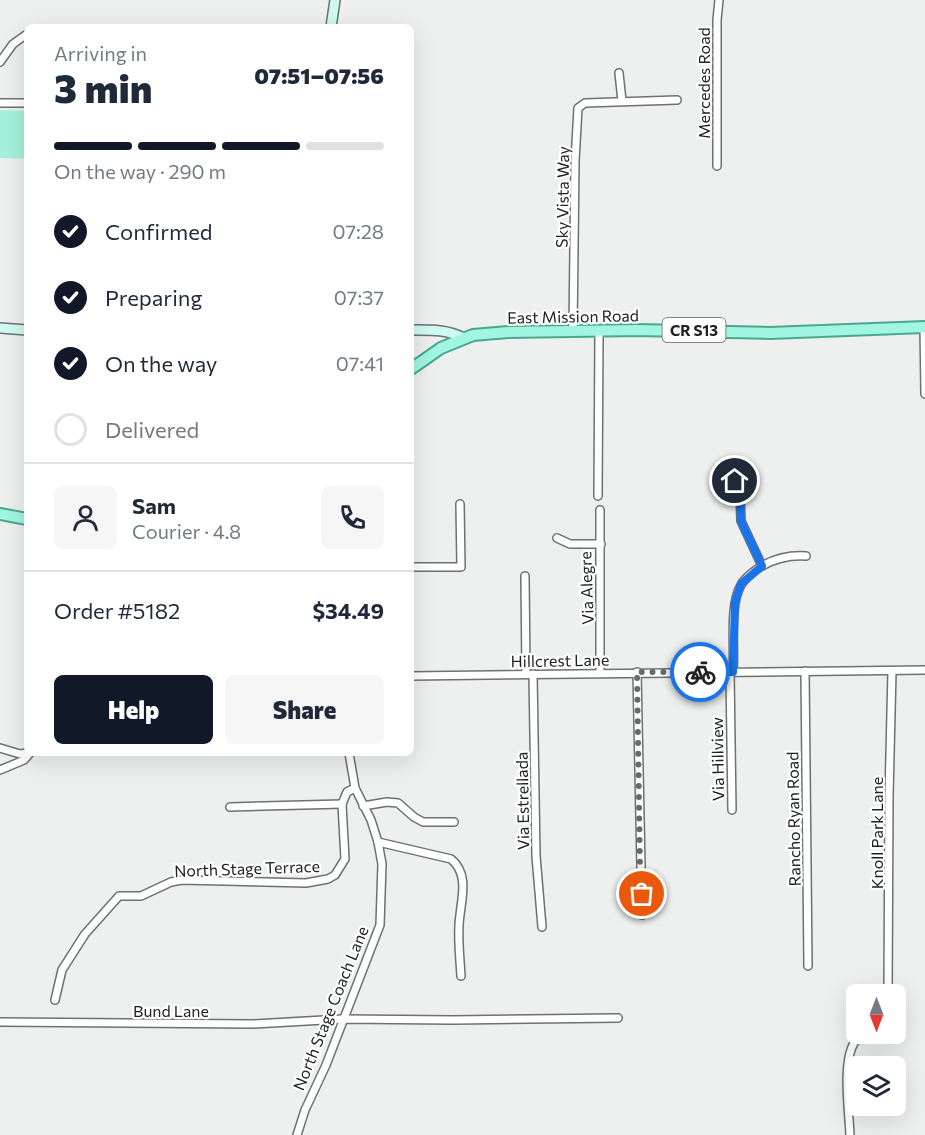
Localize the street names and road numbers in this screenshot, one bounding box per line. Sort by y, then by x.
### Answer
street label: Mercedes Road [694,27,713,139]
street label: Sky Vista Way [552,146,572,248]
street label: East Mission Road [507,305,639,327]
road number: CR S13 [662,318,726,342]
street label: Via Alegre [575,551,597,625]
street label: Hillcrest Lane [510,650,610,670]
street label: Via Hillview [707,717,727,801]
street label: Via Estrellada [512,752,532,850]
street label: Rancho Ryan Road [782,752,804,886]
street label: Knoll Park Lane [867,777,886,889]
street label: North Stage Terrace [174,856,320,880]
street label: North Stage Coach Lane [288,923,372,1093]
street label: Bund Lane [133,1001,209,1020]

